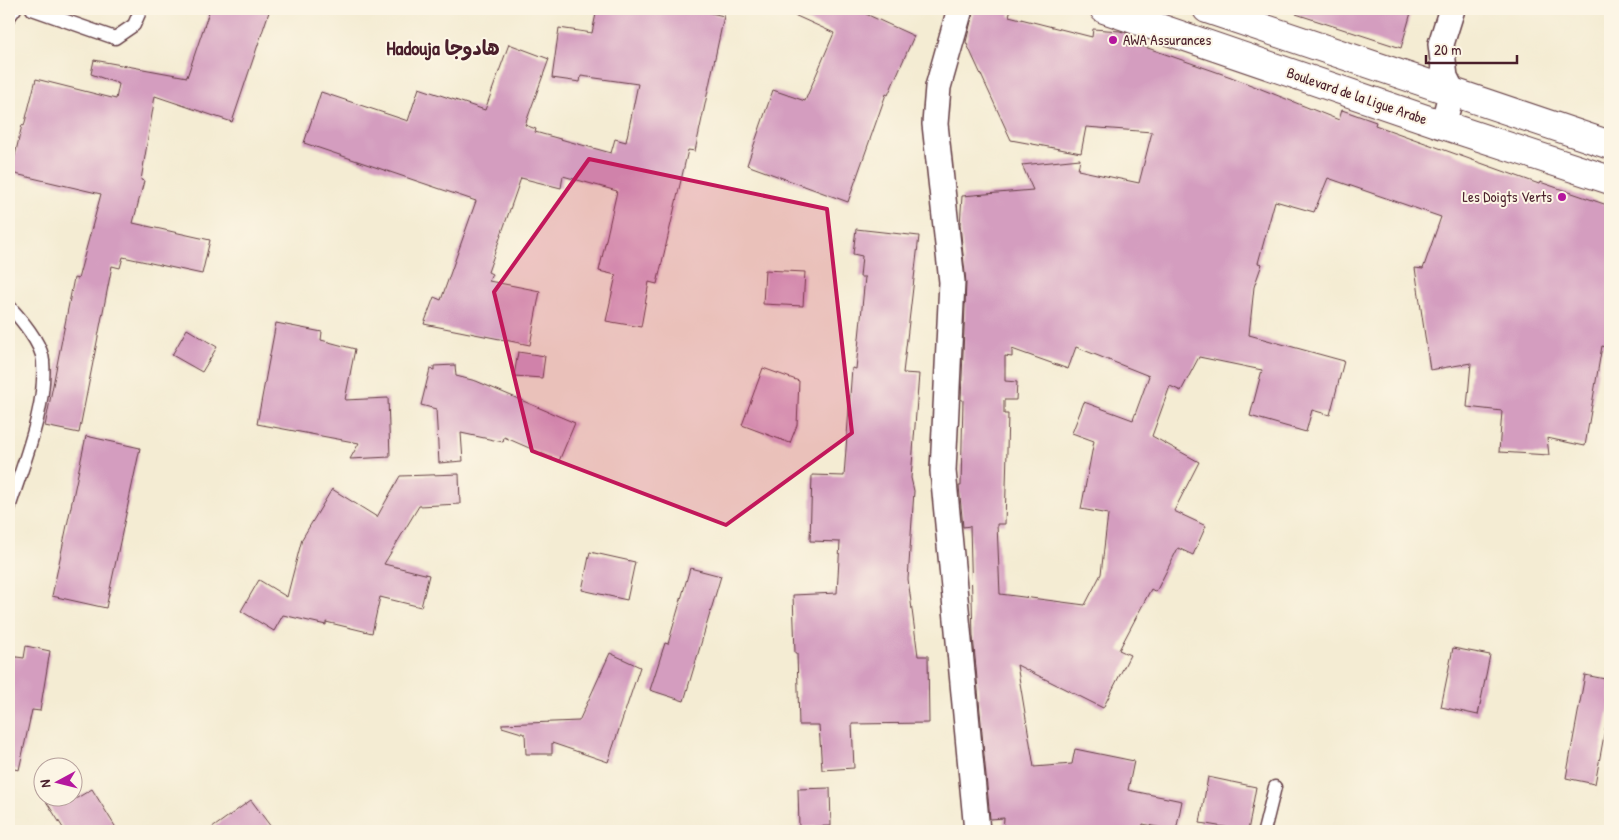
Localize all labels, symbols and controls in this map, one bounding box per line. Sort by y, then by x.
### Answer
place label: AWA Assurances [1123,29,1211,50]
scale bar [1426,32,1518,64]
district label: Hadouja هادوجا [386,34,500,61]
marker: AWA Assurances [1107,34,1119,46]
text: 20 m [1434,39,1461,60]
street label: Boulevard de la Ligue Arabe [1284,62,1430,129]
place label: Les Doigts Verts [1463,186,1552,207]
marker: Les Doigts Verts [1556,191,1568,203]
north arrow [32,758,82,808]
text: N [35,778,54,789]

